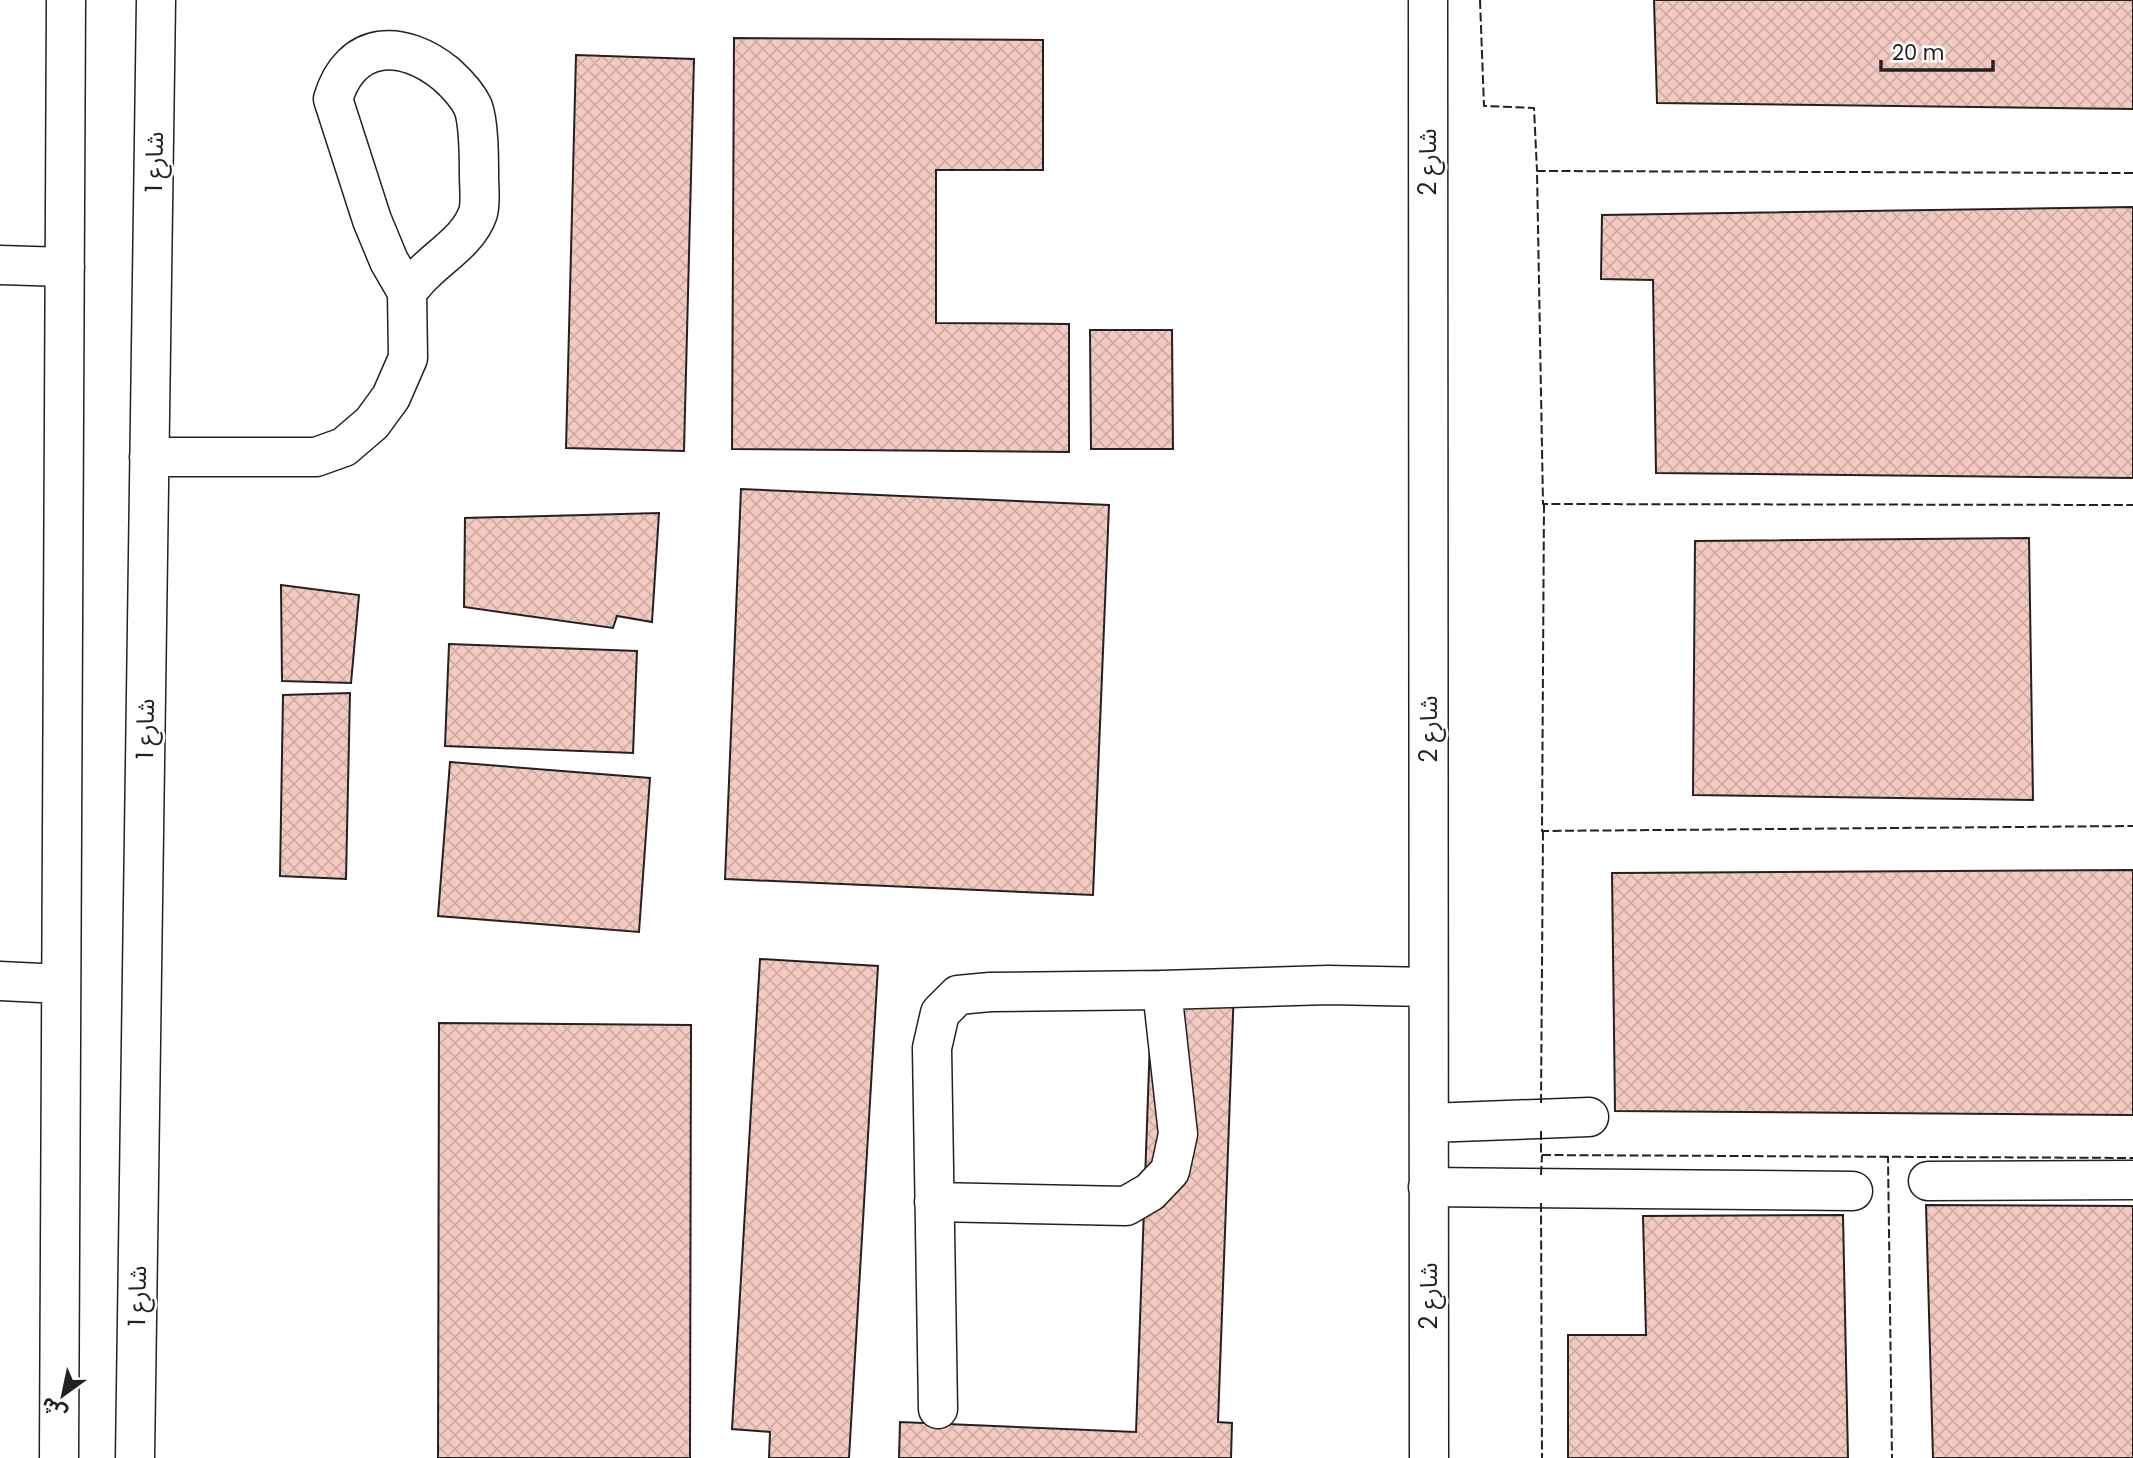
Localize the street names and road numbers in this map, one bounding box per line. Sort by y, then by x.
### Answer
street label: شارع 2 [1411,129,1445,196]
street label: شارع 1 [137,131,172,193]
street label: شارع 2 [1412,696,1446,763]
street label: شارع 1 [128,698,163,760]
street label: شارع 2 [1412,1263,1446,1330]
street label: شارع 1 [120,1265,155,1327]

